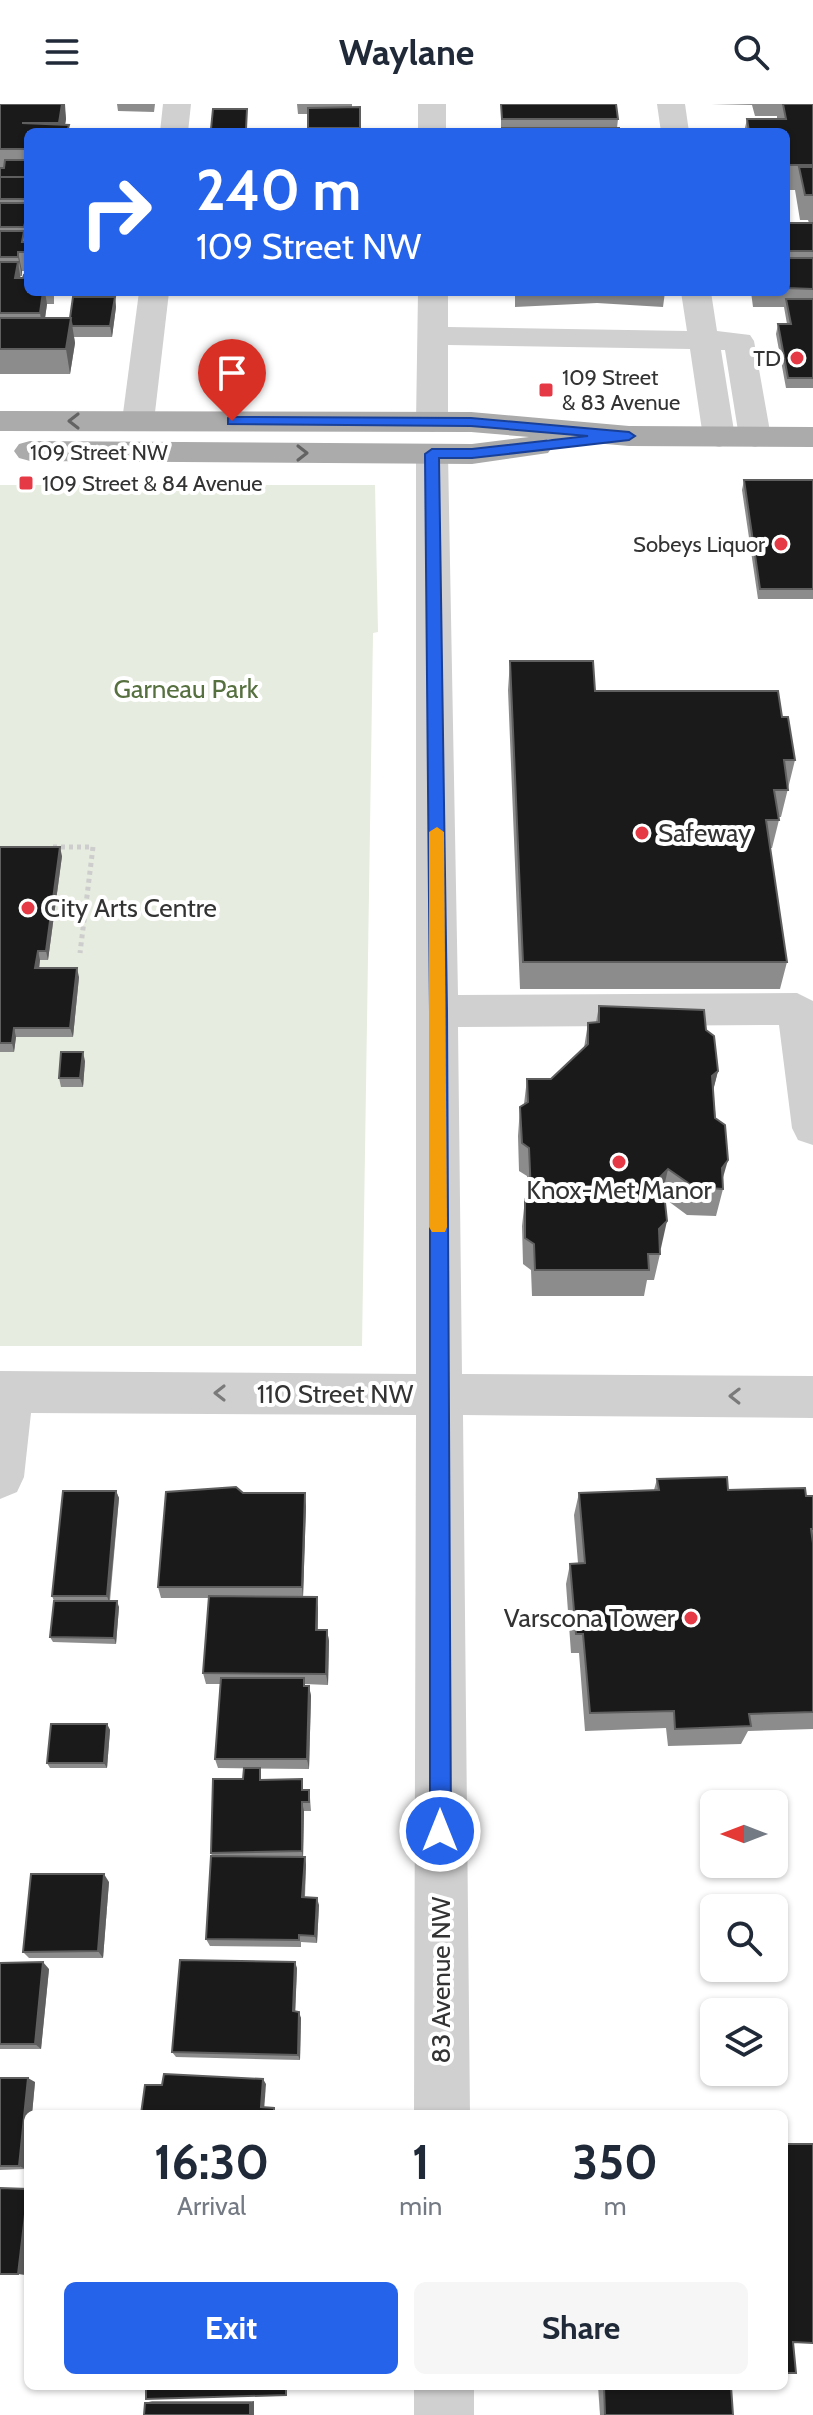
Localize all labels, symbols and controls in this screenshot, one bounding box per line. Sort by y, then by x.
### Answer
icon: menu [40,30,84,74]
text: Waylane [339,30,474,74]
icon: search [729,30,773,74]
text: 240 m [196,156,361,224]
icon: right [64,160,168,264]
text: 109 Street NW [196,224,421,268]
pin [198,339,266,421]
place label: TD [753,345,781,372]
marker: TD [788,349,806,367]
icon: arrive [210,351,254,395]
place label: 109 Street & 83 Avenue [562,364,680,416]
marker: 109 Street & 83 Avenue [537,381,555,399]
one-way arrow [67,412,80,430]
street label: 109 Street NW [30,439,168,466]
one-way arrow [296,444,309,462]
place label: 109 Street & 84 Avenue [42,470,263,497]
marker: 109 Street & 84 Avenue [17,474,35,492]
place label: Sobeys Liquor [633,531,765,558]
marker: Sobeys Liquor [772,535,790,553]
park label: Garneau Park [114,673,259,705]
place label: Safeway [658,817,751,849]
marker: Safeway [633,824,651,842]
place label: City Arts Centre [44,892,217,924]
marker: City Arts Centre [19,899,37,917]
marker: Knox-Met Manor [610,1153,628,1171]
place label: Knox-Met Manor [526,1174,712,1206]
street label: 110 Street NW [257,1378,414,1410]
one-way arrow [213,1384,226,1402]
one-way arrow [728,1387,741,1405]
place label: Varscona Tower [504,1602,676,1634]
marker: Varscona Tower [682,1609,700,1627]
position arrow [398,1789,482,1873]
north arrow [700,1790,788,1878]
map controls [700,1790,788,2086]
button: search [700,1894,788,1982]
street label: 83 Avenue NW [425,1896,457,2063]
button: layers [700,1998,788,2086]
text: 16:30 [154,2133,269,2191]
text: 1 [412,2133,430,2191]
text: 350 [572,2133,658,2191]
text: Arrival [177,2190,246,2222]
text: min [399,2190,442,2222]
text: m [604,2190,626,2222]
button: Exit [64,2282,398,2374]
button: Share [414,2282,748,2374]

